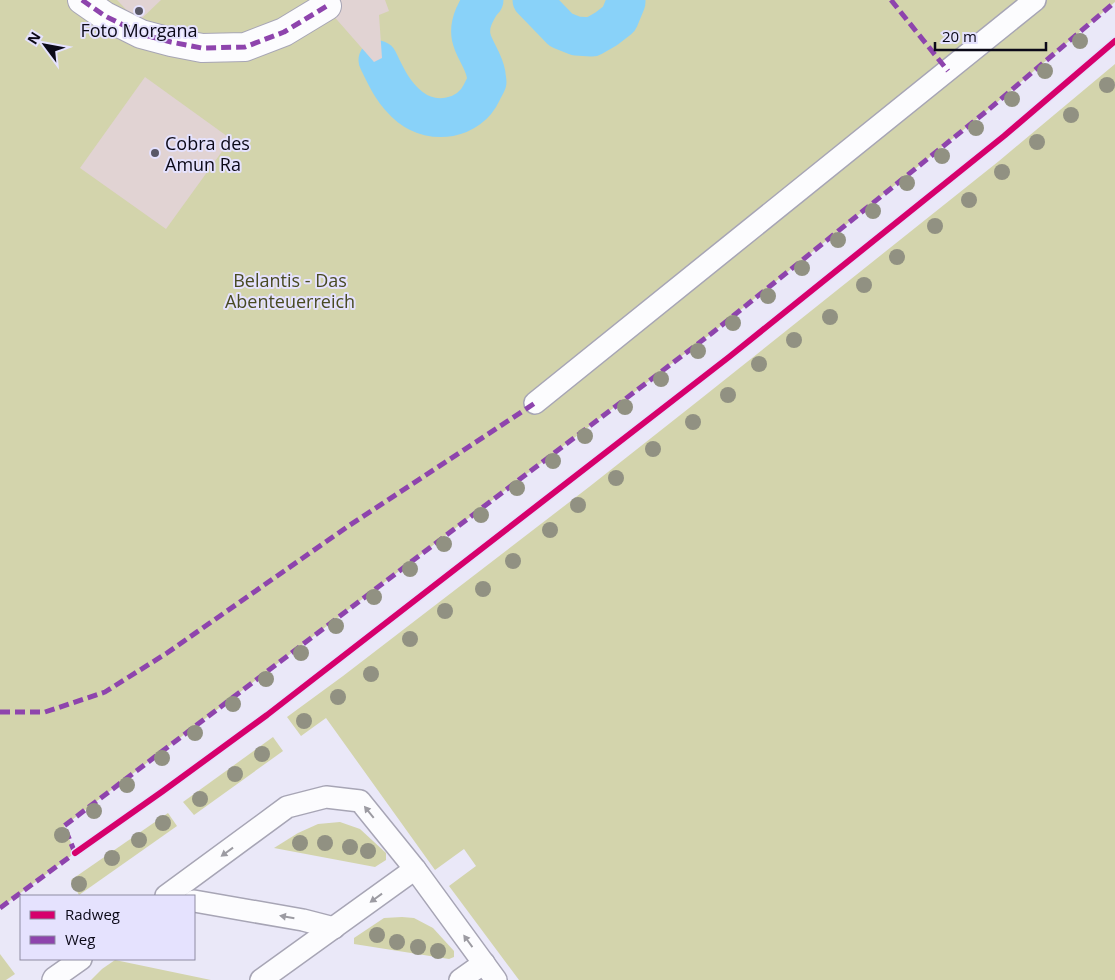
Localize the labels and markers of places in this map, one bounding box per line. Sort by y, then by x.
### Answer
marker: Foto Morgana [133,5,145,17]
place label: Foto Morgana [80,18,198,42]
place label: Cobra des Amun Ra [165,131,250,176]
marker: Cobra des Amun Ra [149,147,161,159]

